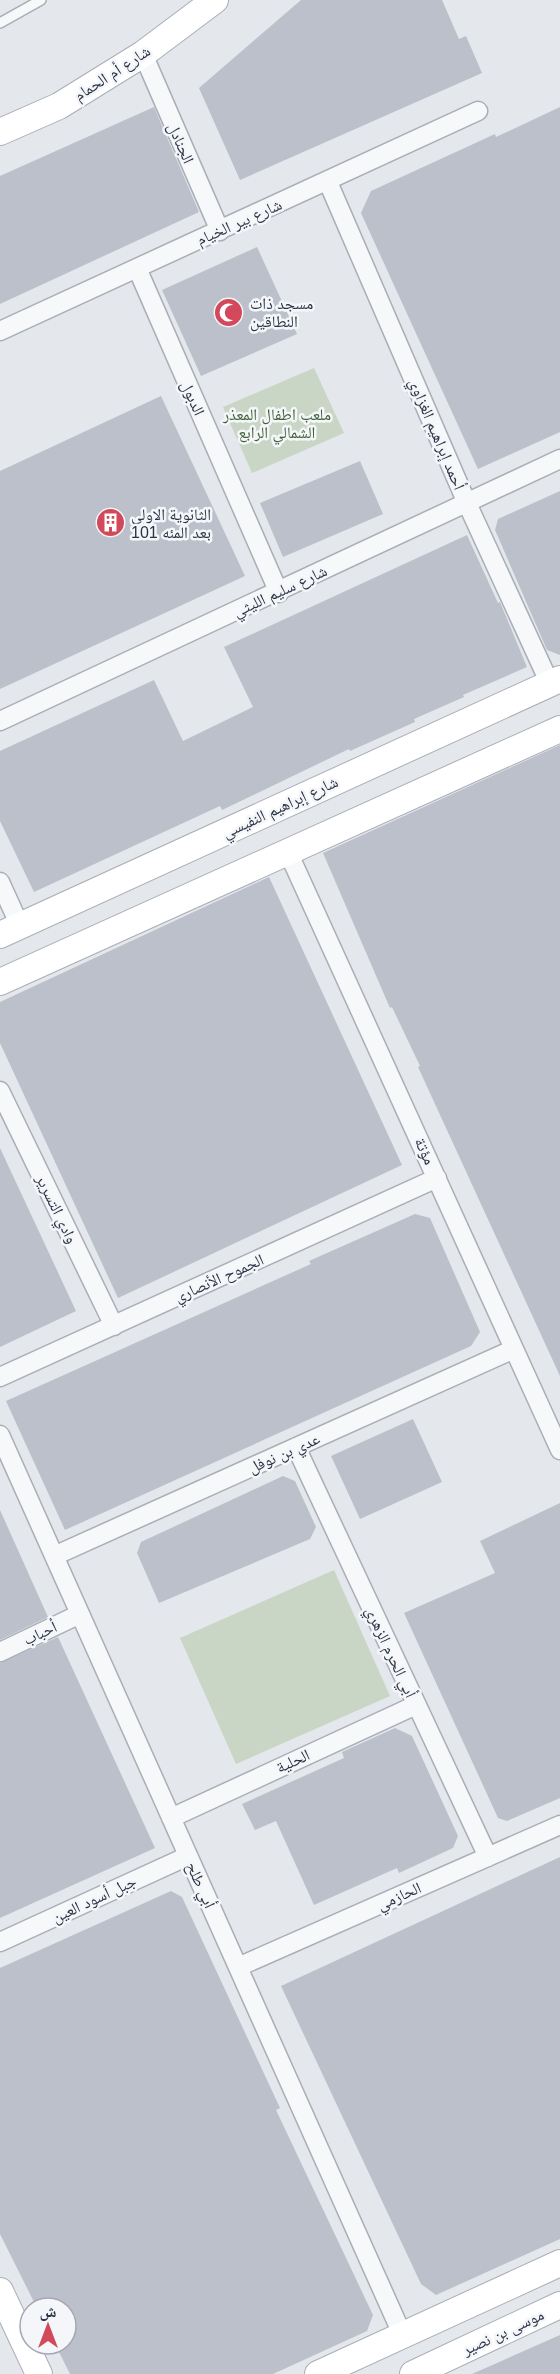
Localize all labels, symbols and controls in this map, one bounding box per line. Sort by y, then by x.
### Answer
street label: شارع أم الحمام [70,41,154,106]
street label: الجنادل [163,120,197,167]
street label: شارع بير الخيام [194,196,285,250]
place label: مسجد ذات النطاقين [250,295,313,332]
mosque icon: مسجد ذات النطاقين [213,296,245,328]
street label: أحمد إبراهيم الغزاوي [402,375,469,494]
street label: الدبول [176,378,208,419]
park label: ملعب اطفال المعذر الشمالي الرابع [222,406,331,445]
place label: الثانوية الاولى بعد المئه 101 [131,506,211,541]
building icon: الثانوية الاولى بعد المئه 101 [94,507,126,539]
street label: شارع سليم الليثي [230,562,331,624]
street label: شارع إبراهيم النفيسي [220,773,342,845]
street label: مؤتة [411,1135,439,1167]
street label: وادي التسرير [29,1171,81,1248]
street label: الجموح الأنصاري [172,1251,268,1309]
street label: عدي بن نوفل [246,1430,324,1480]
street label: أبي الحرم الزهري [359,1604,420,1702]
street label: أحباب [20,1617,60,1649]
street label: الحلية [274,1746,312,1776]
street label: أبي طلح [180,1859,219,1912]
street label: جبل أسود العين [49,1871,139,1928]
street label: الحازمي [374,1879,425,1917]
north arrow [18,2296,78,2356]
text: ش [40,2303,57,2321]
street label: موسى بن نصير [459,2306,547,2361]

